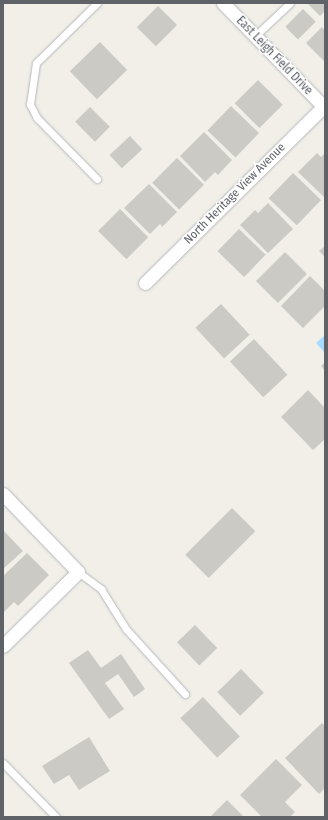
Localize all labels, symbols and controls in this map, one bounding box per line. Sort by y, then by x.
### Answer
street label: East Leigh Field Drive [233,14,315,98]
street label: North Heritage View Avenue [182,141,288,247]

